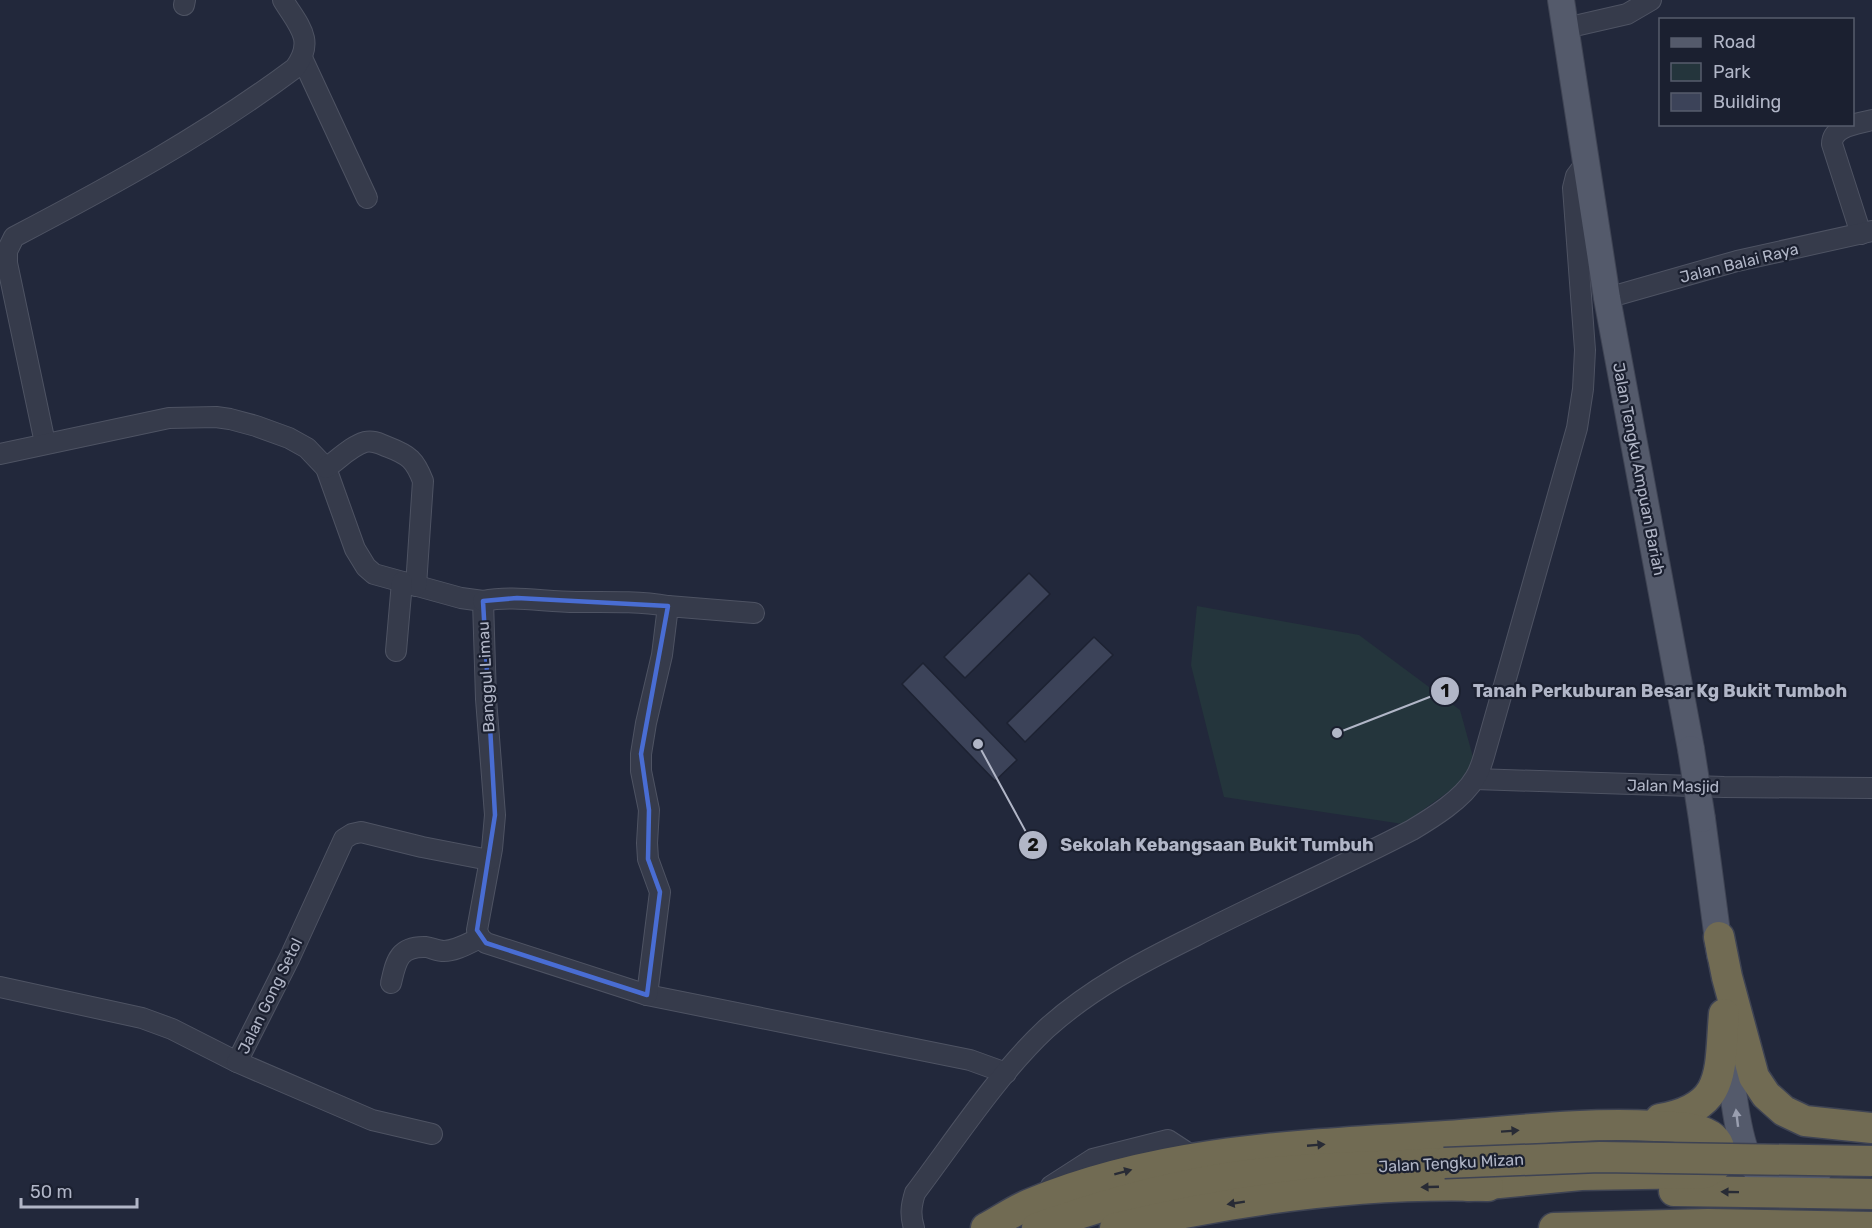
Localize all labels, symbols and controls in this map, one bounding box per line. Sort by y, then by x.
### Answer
legend [1659,18,1854,126]
text: Road [1713,31,1756,53]
text: Park [1713,61,1751,83]
text: Building [1713,91,1781,113]
street label: Jalan Balai Raya [1678,239,1800,287]
street label: Jalan Tengku Ampuan Bariah [1609,361,1669,577]
street label: Banggul Limau [474,621,498,733]
callout: Tanah Perkuburan Besar Kg Bukit Tumboh [1430,673,1859,709]
text: 1 [1441,680,1449,702]
text: Tanah Perkuburan Besar Kg Bukit Tumboh [1473,680,1847,702]
street label: Jalan Masjid [1627,776,1719,796]
callout: Sekolah Kebangsaan Bukit Tumbuh [1018,827,1386,863]
text: 2 [1027,834,1039,856]
text: Sekolah Kebangsaan Bukit Tumbuh [1060,834,1374,856]
street label: Jalan Gong Setol [234,935,306,1057]
one-way arrow [1733,1108,1742,1127]
one-way arrow [1501,1127,1520,1136]
one-way arrow [1306,1141,1325,1150]
street label: Jalan Tengku Mizan [1378,1150,1524,1176]
one-way arrow [1114,1167,1132,1177]
scale bar [21,1171,136,1209]
text: 50 m [30,1181,73,1203]
one-way arrow [1420,1182,1439,1191]
one-way arrow [1720,1187,1739,1197]
one-way arrow [1226,1199,1245,1208]

